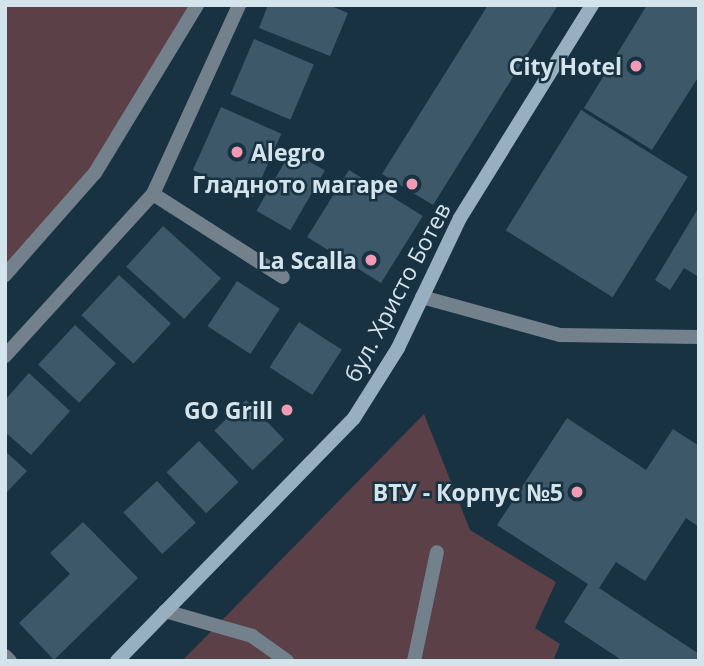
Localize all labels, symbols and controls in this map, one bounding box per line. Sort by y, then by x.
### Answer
place label: City Hotel [509,52,622,80]
marker: City Hotel [628,58,644,74]
place label: Аlegro [251,138,325,166]
marker: Аlegro [229,144,245,160]
place label: Гладното магаре [192,170,398,198]
marker: Гладното магаре [404,176,420,192]
street label: бул. Христо Ботев [338,198,456,386]
place label: La Scalla [258,246,357,274]
marker: La Scalla [363,252,379,268]
place label: GO Grill [184,396,273,424]
marker: GO Grill [279,402,295,418]
place label: ВТУ - Корпус №5 [373,478,563,506]
marker: ВТУ - Корпус №5 [569,484,585,500]

